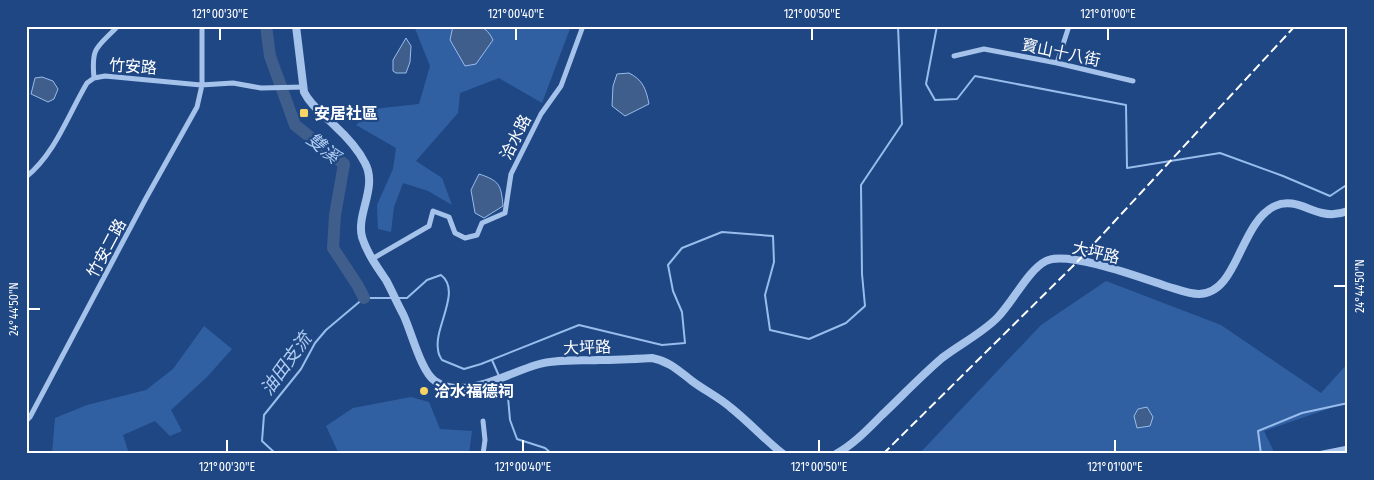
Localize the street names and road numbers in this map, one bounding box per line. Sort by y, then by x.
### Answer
street label: 寶山十八街 [1020,35,1102,70]
street label: 竹安路 [108,55,158,78]
street label: 洽水路 [496,112,535,163]
street label: 竹安二路 [83,216,130,281]
street label: 大坪路 [1070,238,1121,267]
street label: 大坪路 [563,337,611,358]

